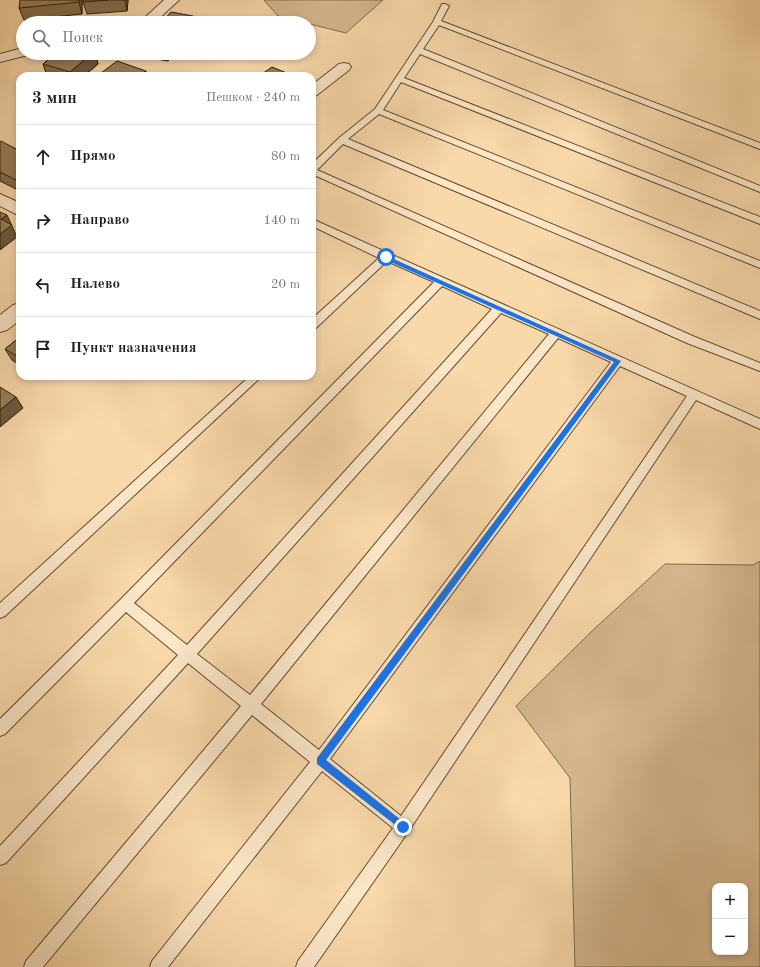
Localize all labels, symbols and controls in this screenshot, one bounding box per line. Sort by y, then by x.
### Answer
search box [16,16,316,60]
icon: search [30,27,52,49]
text: Поиск [62,31,103,46]
text: 3 мин [32,90,77,107]
text: Пешком · 240 m [206,91,300,104]
icon: ahead [32,146,54,168]
text: Прямо [70,149,116,164]
text: 80 m [271,150,300,163]
icon: right [32,210,54,232]
text: Направо [70,213,129,228]
text: 140 m [263,214,300,227]
route start [377,248,395,266]
icon: left [32,274,54,296]
text: Налево [70,277,120,292]
text: 20 m [271,278,300,291]
icon: arrive [32,338,54,360]
text: Пункт назначения [70,341,197,356]
route end [394,818,412,836]
map controls [712,883,748,955]
button: + [712,883,748,919]
button: − [712,919,748,955]

